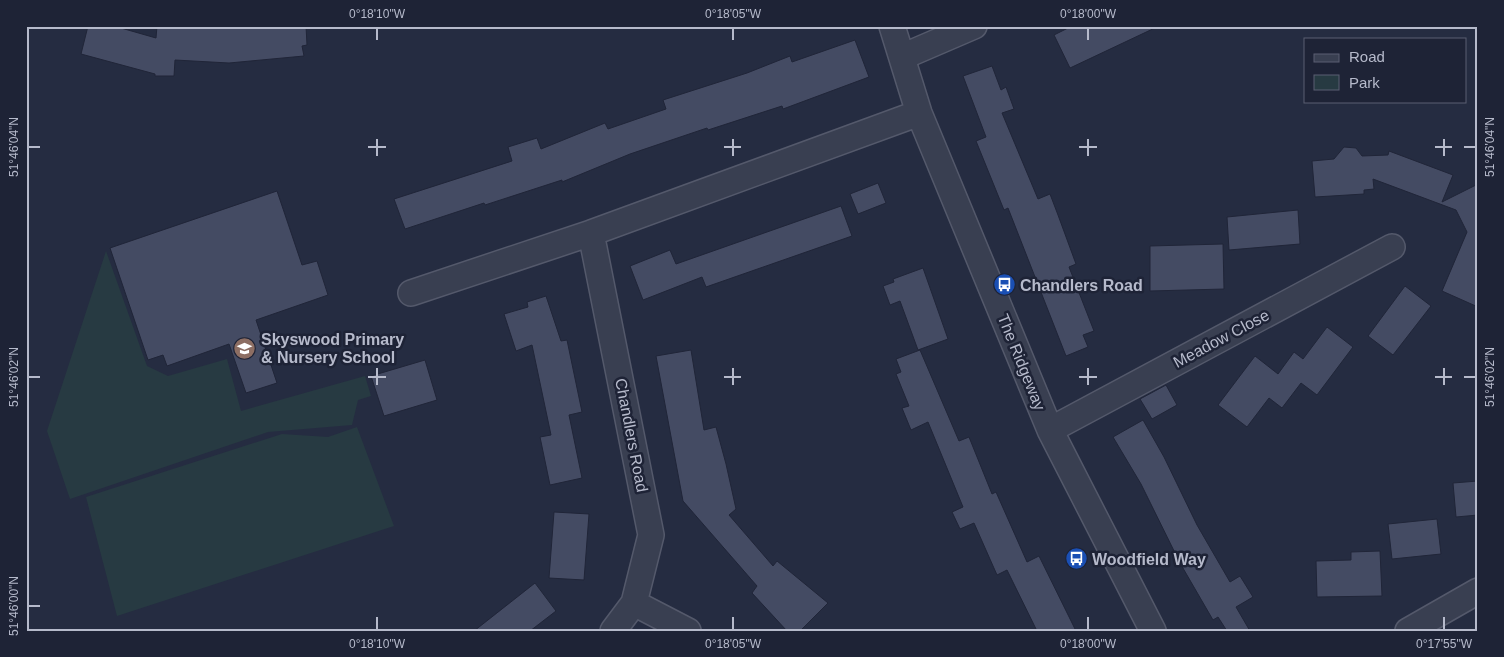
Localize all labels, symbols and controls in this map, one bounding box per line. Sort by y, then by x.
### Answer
text: 0°18'10"W [349,7,406,21]
text: 0°18'05"W [705,7,762,21]
text: 0°18'00"W [1060,7,1117,21]
legend [1304,38,1466,102]
text: Road [1349,48,1385,65]
text: Park [1349,74,1380,91]
text: 51°46'04"N [7,117,21,177]
text: 51°46'04"N [1483,117,1497,177]
bus stop icon: Chandlers Road [992,273,1016,297]
place label: Chandlers Road [1020,277,1143,294]
street label: Meadow Close [1171,306,1272,371]
street label: The Ridgeway [994,312,1049,413]
place label: Skyswood Primary & Nursery School [261,331,404,366]
school or university icon: Skyswood Primary & Nursery School [233,336,257,360]
text: 51°46'02"N [7,347,21,407]
text: 51°46'02"N [1483,347,1497,407]
street label: Chandlers Road [612,377,651,493]
bus stop icon: Woodfield Way [1064,547,1088,571]
place label: Woodfield Way [1092,551,1206,568]
text: 51°46'00"N [7,576,21,636]
text: 0°18'10"W [349,637,406,651]
text: 0°18'05"W [705,637,762,651]
text: 0°18'00"W [1060,637,1117,651]
text: 0°17'55"W [1416,637,1473,651]

